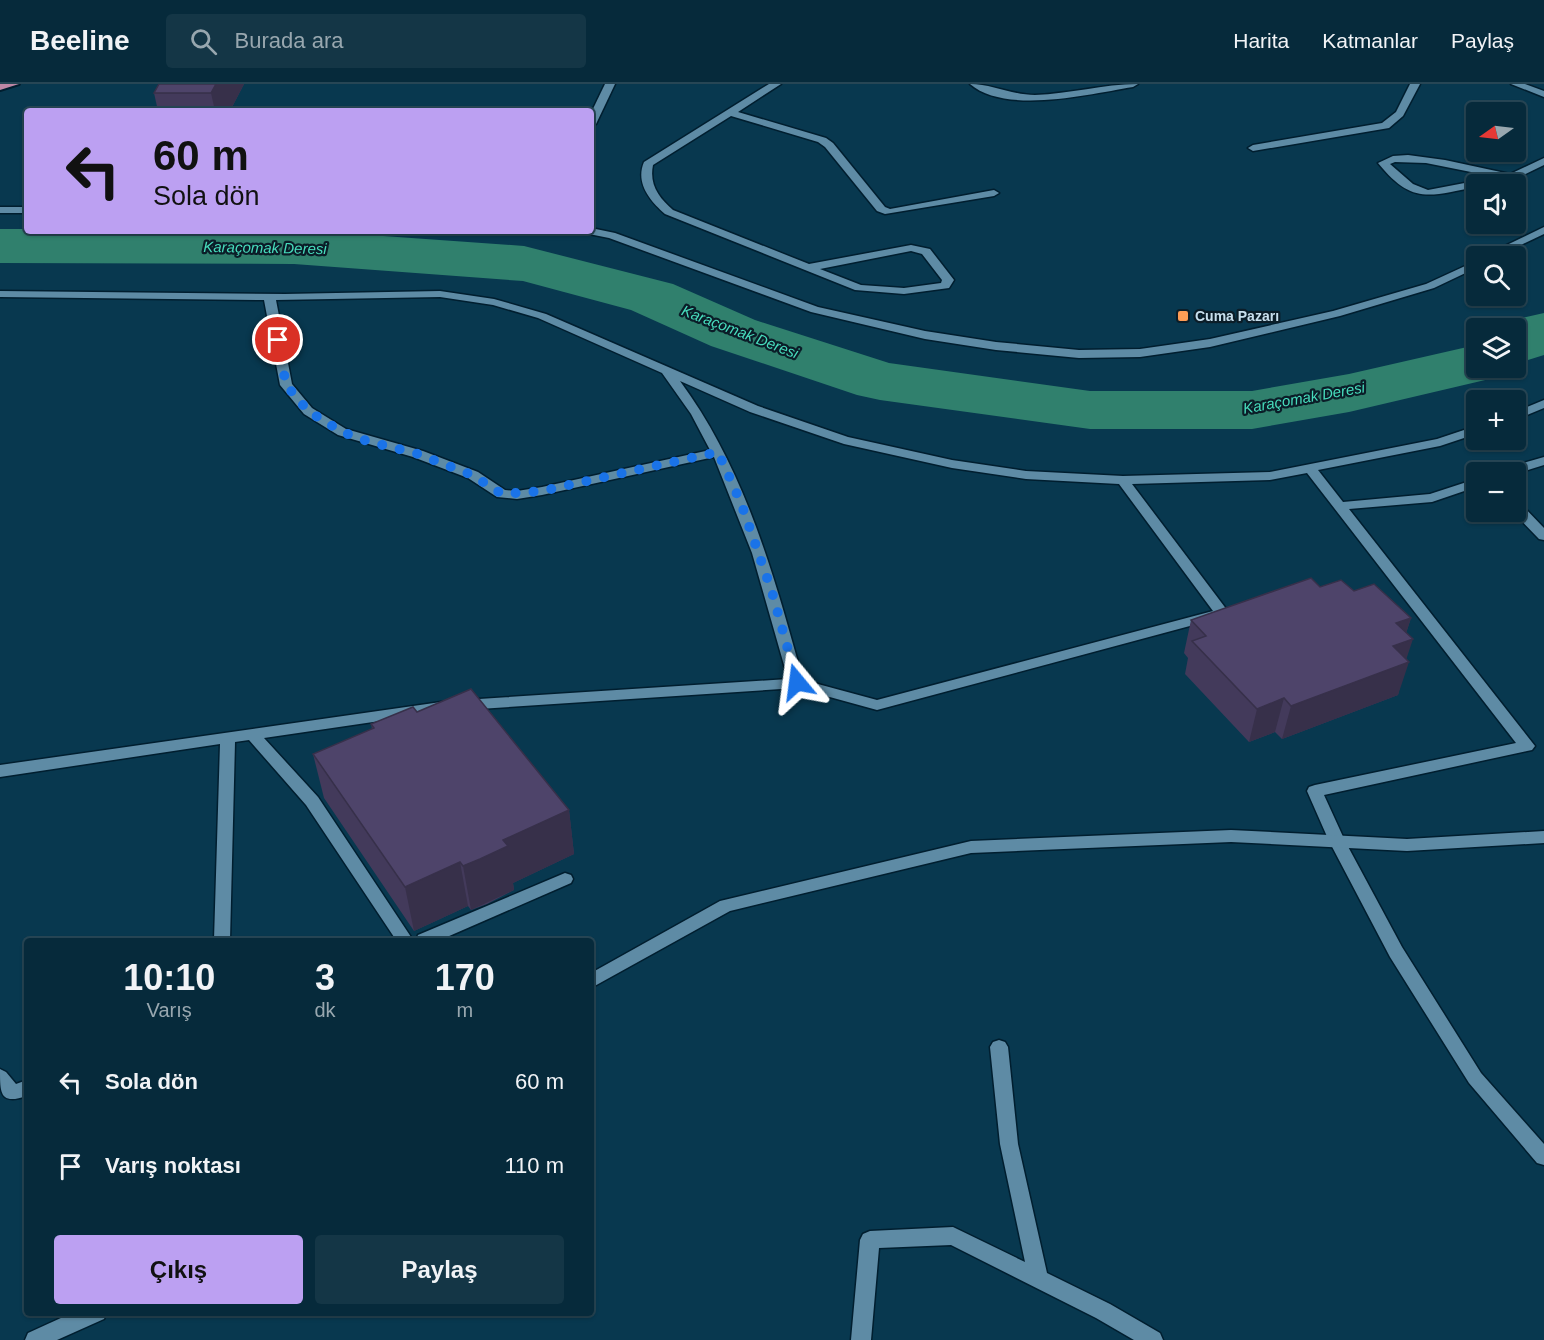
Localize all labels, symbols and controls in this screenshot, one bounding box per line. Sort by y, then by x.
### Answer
search box [166,14,586,68]
text: Beeline [30,25,130,56]
icon: search [187,25,220,58]
text: Burada ara [235,28,343,53]
text: Harita [1233,29,1289,52]
text: Katmanlar [1322,29,1418,52]
text: Paylaş [1451,29,1514,52]
north arrow [1466,102,1526,162]
map controls [1466,102,1526,522]
icon: left [54,132,132,210]
text: 60 m [153,132,249,179]
button: sound [1466,174,1526,234]
text: Sola dön [153,181,260,211]
water label: Karaçomak Deresi [203,238,327,257]
button: search [1466,246,1526,306]
water label: Karaçomak Deresi [680,301,801,362]
place label: Cuma Pazarı [1195,308,1279,324]
marker: Cuma Pazarı [1176,309,1190,323]
pin [252,314,303,365]
button: layers [1466,318,1526,378]
icon: arrive [261,323,294,356]
water label: Karaçomak Deresi [1242,378,1367,417]
button: + [1466,390,1526,450]
button: − [1466,462,1526,522]
position arrow [765,650,829,714]
text: 10:10 [123,957,215,998]
text: 3 [315,957,335,998]
text: 170 [435,957,495,998]
text: Varış [147,999,192,1021]
text: dk [314,999,336,1021]
text: m [456,999,473,1021]
icon: left [54,1066,87,1099]
text: Sola dön [105,1069,198,1094]
text: 60 m [515,1069,564,1094]
icon: arrive [54,1150,87,1183]
text: Varış noktası [105,1153,241,1178]
text: 110 m [504,1153,564,1178]
button: Çıkış [54,1235,303,1304]
button: Paylaş [315,1235,564,1304]

